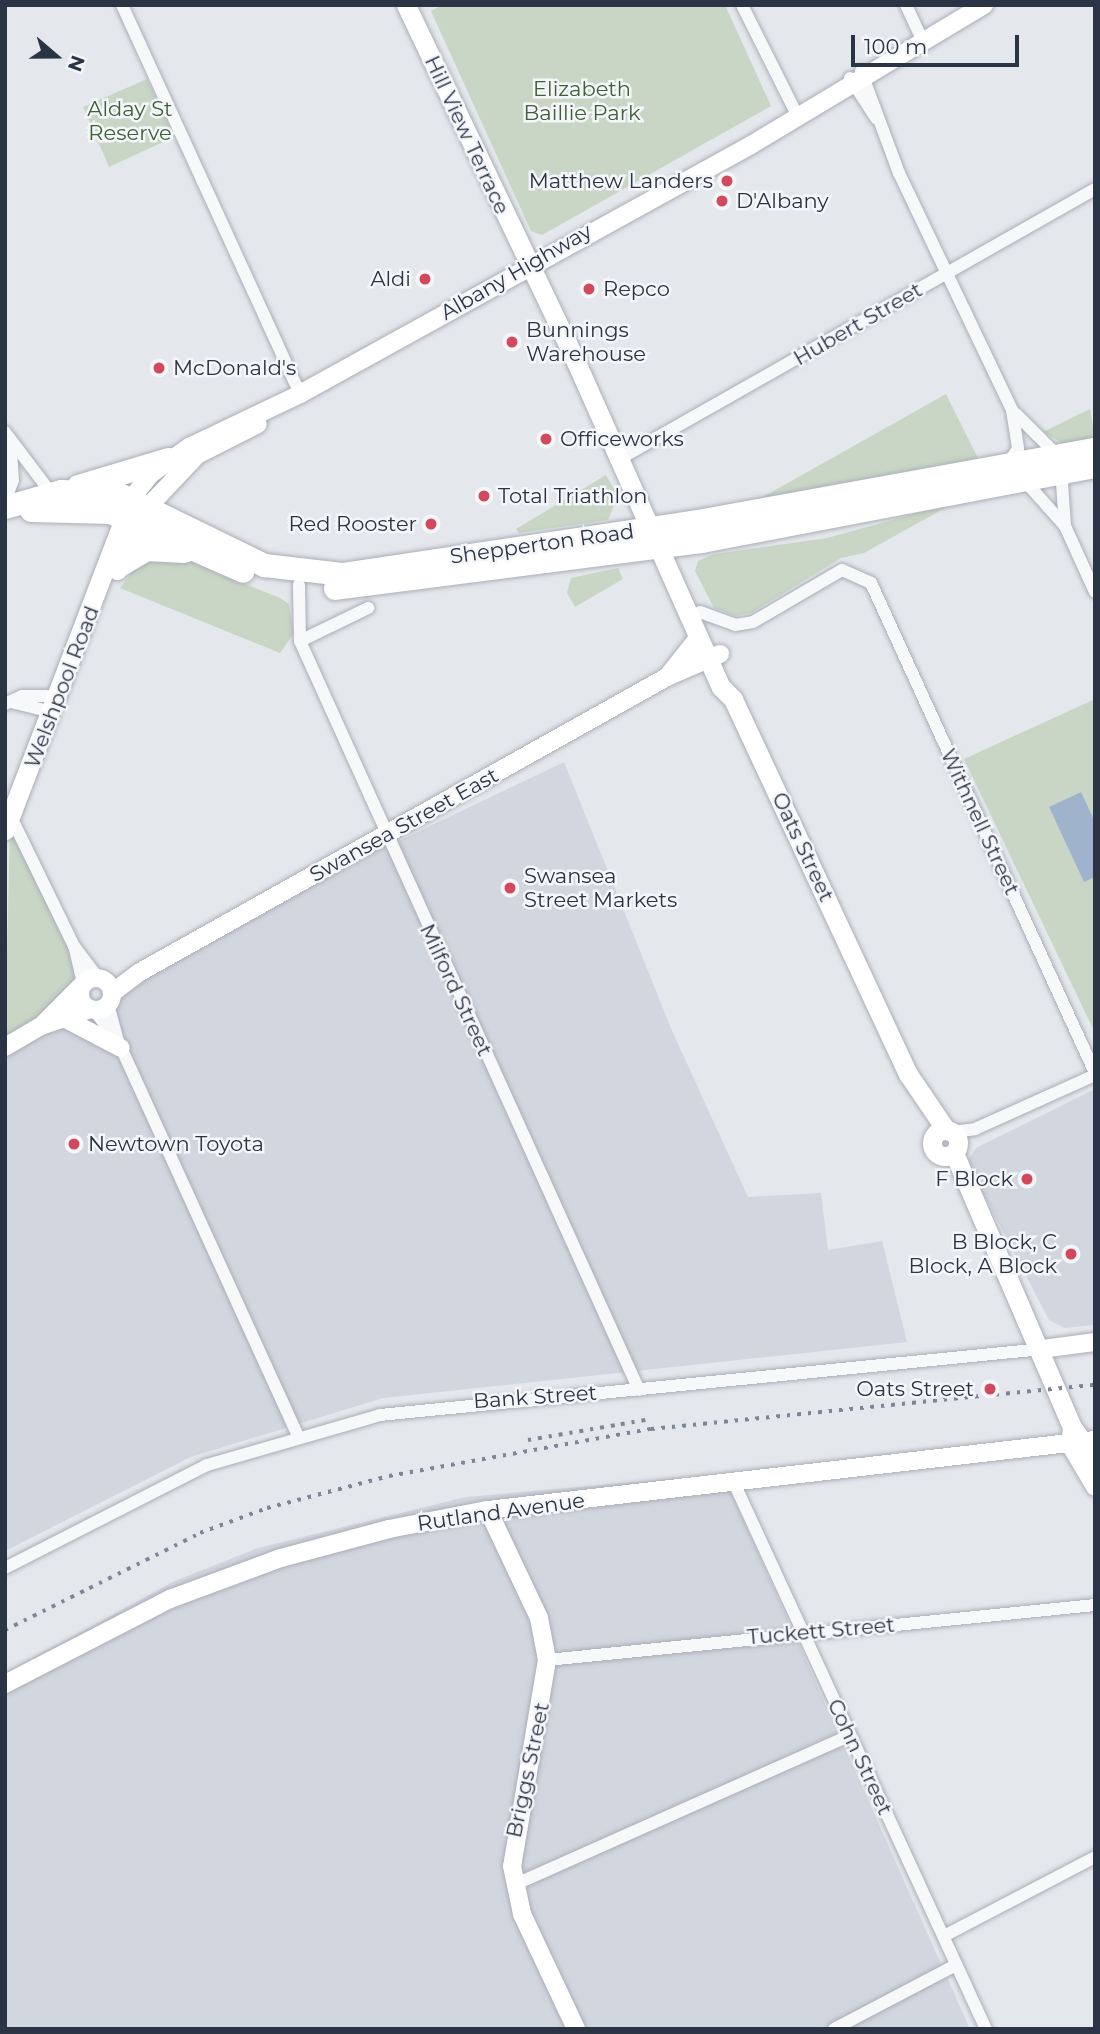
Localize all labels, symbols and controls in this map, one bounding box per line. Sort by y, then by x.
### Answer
north arrow [21,21,91,91]
scale bar [855,21,1023,65]
text: 100 m [864,34,927,59]
text: N [63,52,90,74]
street label: Hill View Terrace [419,52,515,218]
park label: Elizabeth Baillie Park [524,76,640,126]
park label: Alday St Reserve [87,96,173,146]
place label: Matthew Landers [529,168,713,194]
marker: Matthew Landers [719,173,735,189]
place label: D'Albany [736,188,829,214]
marker: D'Albany [714,193,730,209]
street label: Albany Highway [436,218,596,326]
place label: Aldi [370,266,411,292]
marker: Aldi [417,271,433,287]
place label: Repco [603,276,670,302]
street label: Hubert Street [789,277,927,371]
marker: Repco [581,281,597,297]
place label: Bunnings Warehouse [526,317,646,367]
marker: Bunnings Warehouse [504,334,520,350]
place label: McDonald's [173,355,296,381]
marker: McDonald's [151,360,167,376]
place label: Officeworks [560,426,684,452]
marker: Officeworks [538,431,554,447]
place label: Total Triathlon [498,483,648,509]
marker: Total Triathlon [476,488,492,504]
place label: Red Rooster [288,511,417,537]
marker: Red Rooster [423,516,439,532]
street label: Shepperton Road [448,519,636,569]
street label: Welshpool Road [19,602,105,772]
street label: Withnell Street [935,745,1025,899]
street label: Swansea Street East [305,763,503,887]
street label: Oats Street [767,788,839,906]
place label: Swansea Street Markets [524,863,677,913]
marker: Swansea Street Markets [502,880,518,896]
street label: Milford Street [414,920,498,1060]
place label: Newtown Toyota [88,1131,264,1157]
marker: Newtown Toyota [66,1136,82,1152]
place label: F Block [935,1166,1013,1192]
marker: F Block [1019,1171,1035,1187]
place label: B Block, C Block, A Block [909,1229,1057,1279]
marker: B Block, C Block, A Block [1063,1246,1079,1262]
place label: Oats Street [856,1376,974,1402]
marker: Oats Street [980,1379,1000,1399]
street label: Bank Street [472,1380,598,1414]
street label: Rutland Avenue [416,1488,586,1536]
street label: Tuckett Street [746,1612,896,1650]
street label: Cohn Street [822,1695,898,1819]
street label: Briggs Street [501,1700,555,1840]

